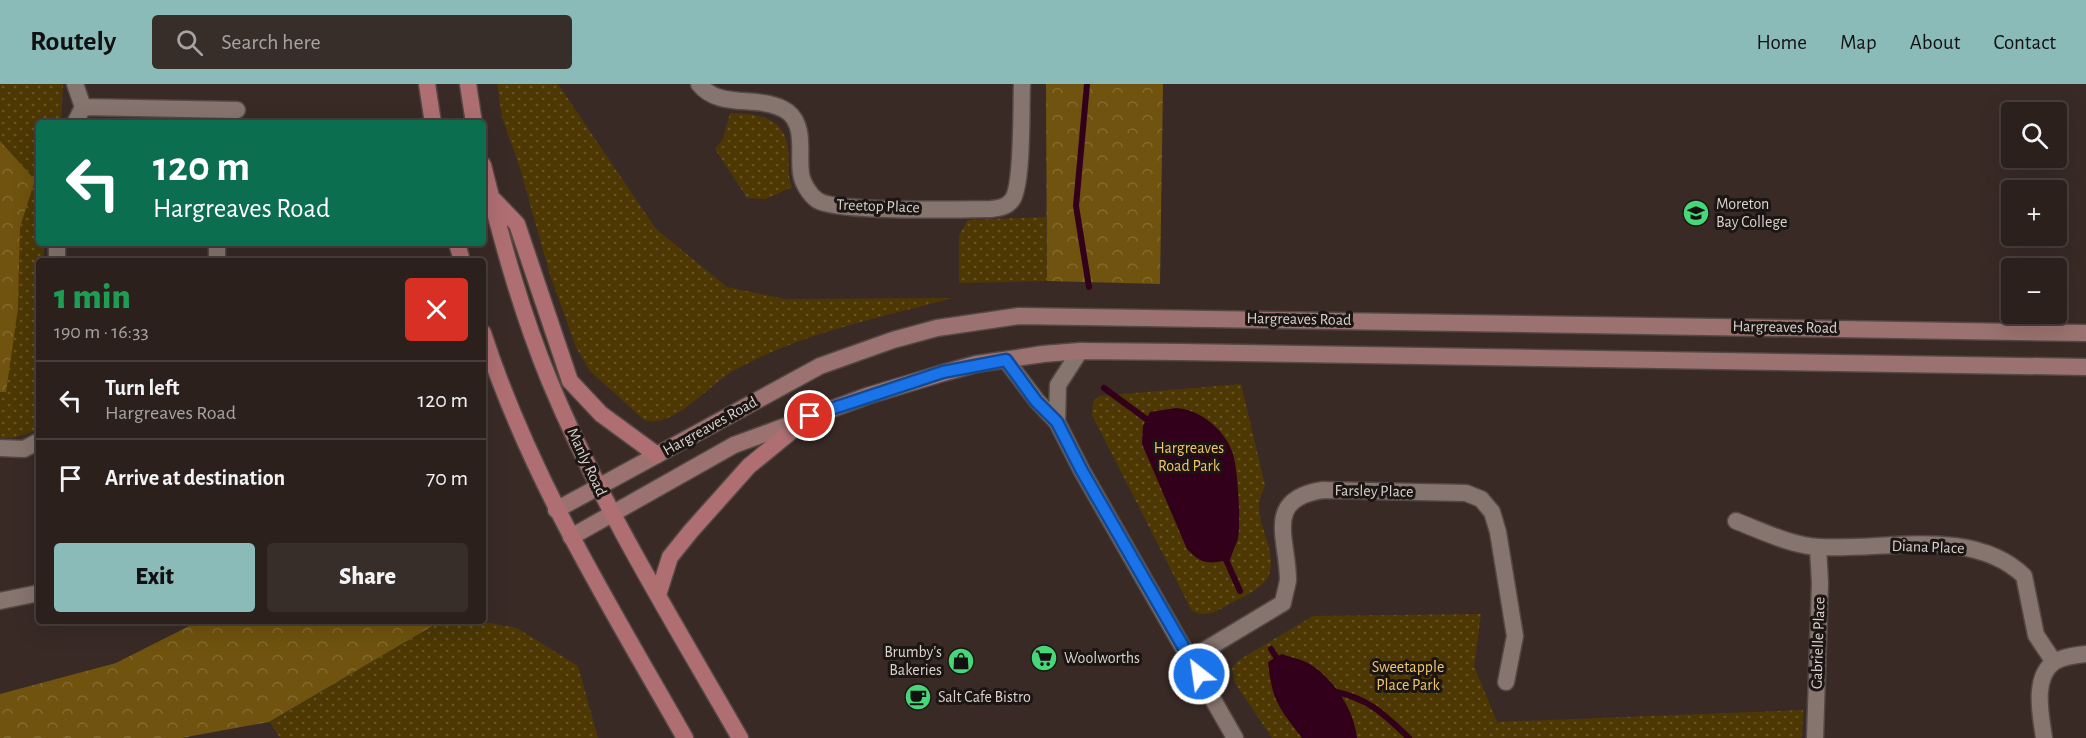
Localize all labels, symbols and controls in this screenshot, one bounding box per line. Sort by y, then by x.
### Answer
search box [152,15,572,69]
icon: search [173,26,206,59]
text: Routely [30,28,116,56]
text: Search here [221,31,321,53]
text: Home [1756,32,1807,53]
text: Map [1840,32,1877,53]
text: About [1910,32,1960,53]
text: Contact [1993,32,2056,53]
map controls [2001,102,2067,324]
button: search [2001,102,2067,168]
icon: left [54,144,132,222]
text: 120 m [153,146,250,188]
button: + [2001,180,2067,246]
text: Hargreaves Road [153,195,330,222]
place label: Moreton Bay College [1716,196,1787,231]
street label: Treetop Place [836,197,920,215]
school or university icon: Moreton Bay College [1681,198,1711,228]
button: − [2001,258,2067,324]
button: close [405,278,468,341]
text: 1 min [54,279,131,315]
street label: Hargreaves Road [1246,310,1352,328]
street label: Hargreaves Road [1732,318,1838,336]
text: 190 m · 16:33 [54,322,149,342]
text: Turn left [105,377,179,399]
icon: left [54,384,87,417]
text: 120 m [418,389,468,411]
pin [784,390,835,441]
street label: Hargreaves Road [660,394,760,458]
icon: arrive [793,399,826,432]
text: Hargreaves Road [105,403,236,423]
street label: Manly Road [563,425,610,499]
park label: Hargreaves Road Park [1154,440,1224,474]
icon: arrive [54,462,87,495]
text: Arrive at destination [105,467,285,489]
text: 70 m [426,467,468,489]
street label: Farsley Place [1334,482,1414,501]
street label: Diana Place [1891,538,1965,556]
button: Exit [54,543,255,612]
button: Share [267,543,468,612]
street label: Gabrielle Place [1808,597,1828,689]
position arrow [1167,642,1231,706]
supermarket icon: Woolworths [1029,643,1059,673]
place label: Brumby's Bakeries [884,644,942,678]
shop icon: Brumby's Bakeries [946,646,976,676]
place label: Woolworths [1064,650,1140,666]
park label: Sweetapple Place Park [1372,659,1444,693]
cafe icon: Salt Cafe Bistro [903,682,933,712]
place label: Salt Cafe Bistro [938,689,1031,705]

